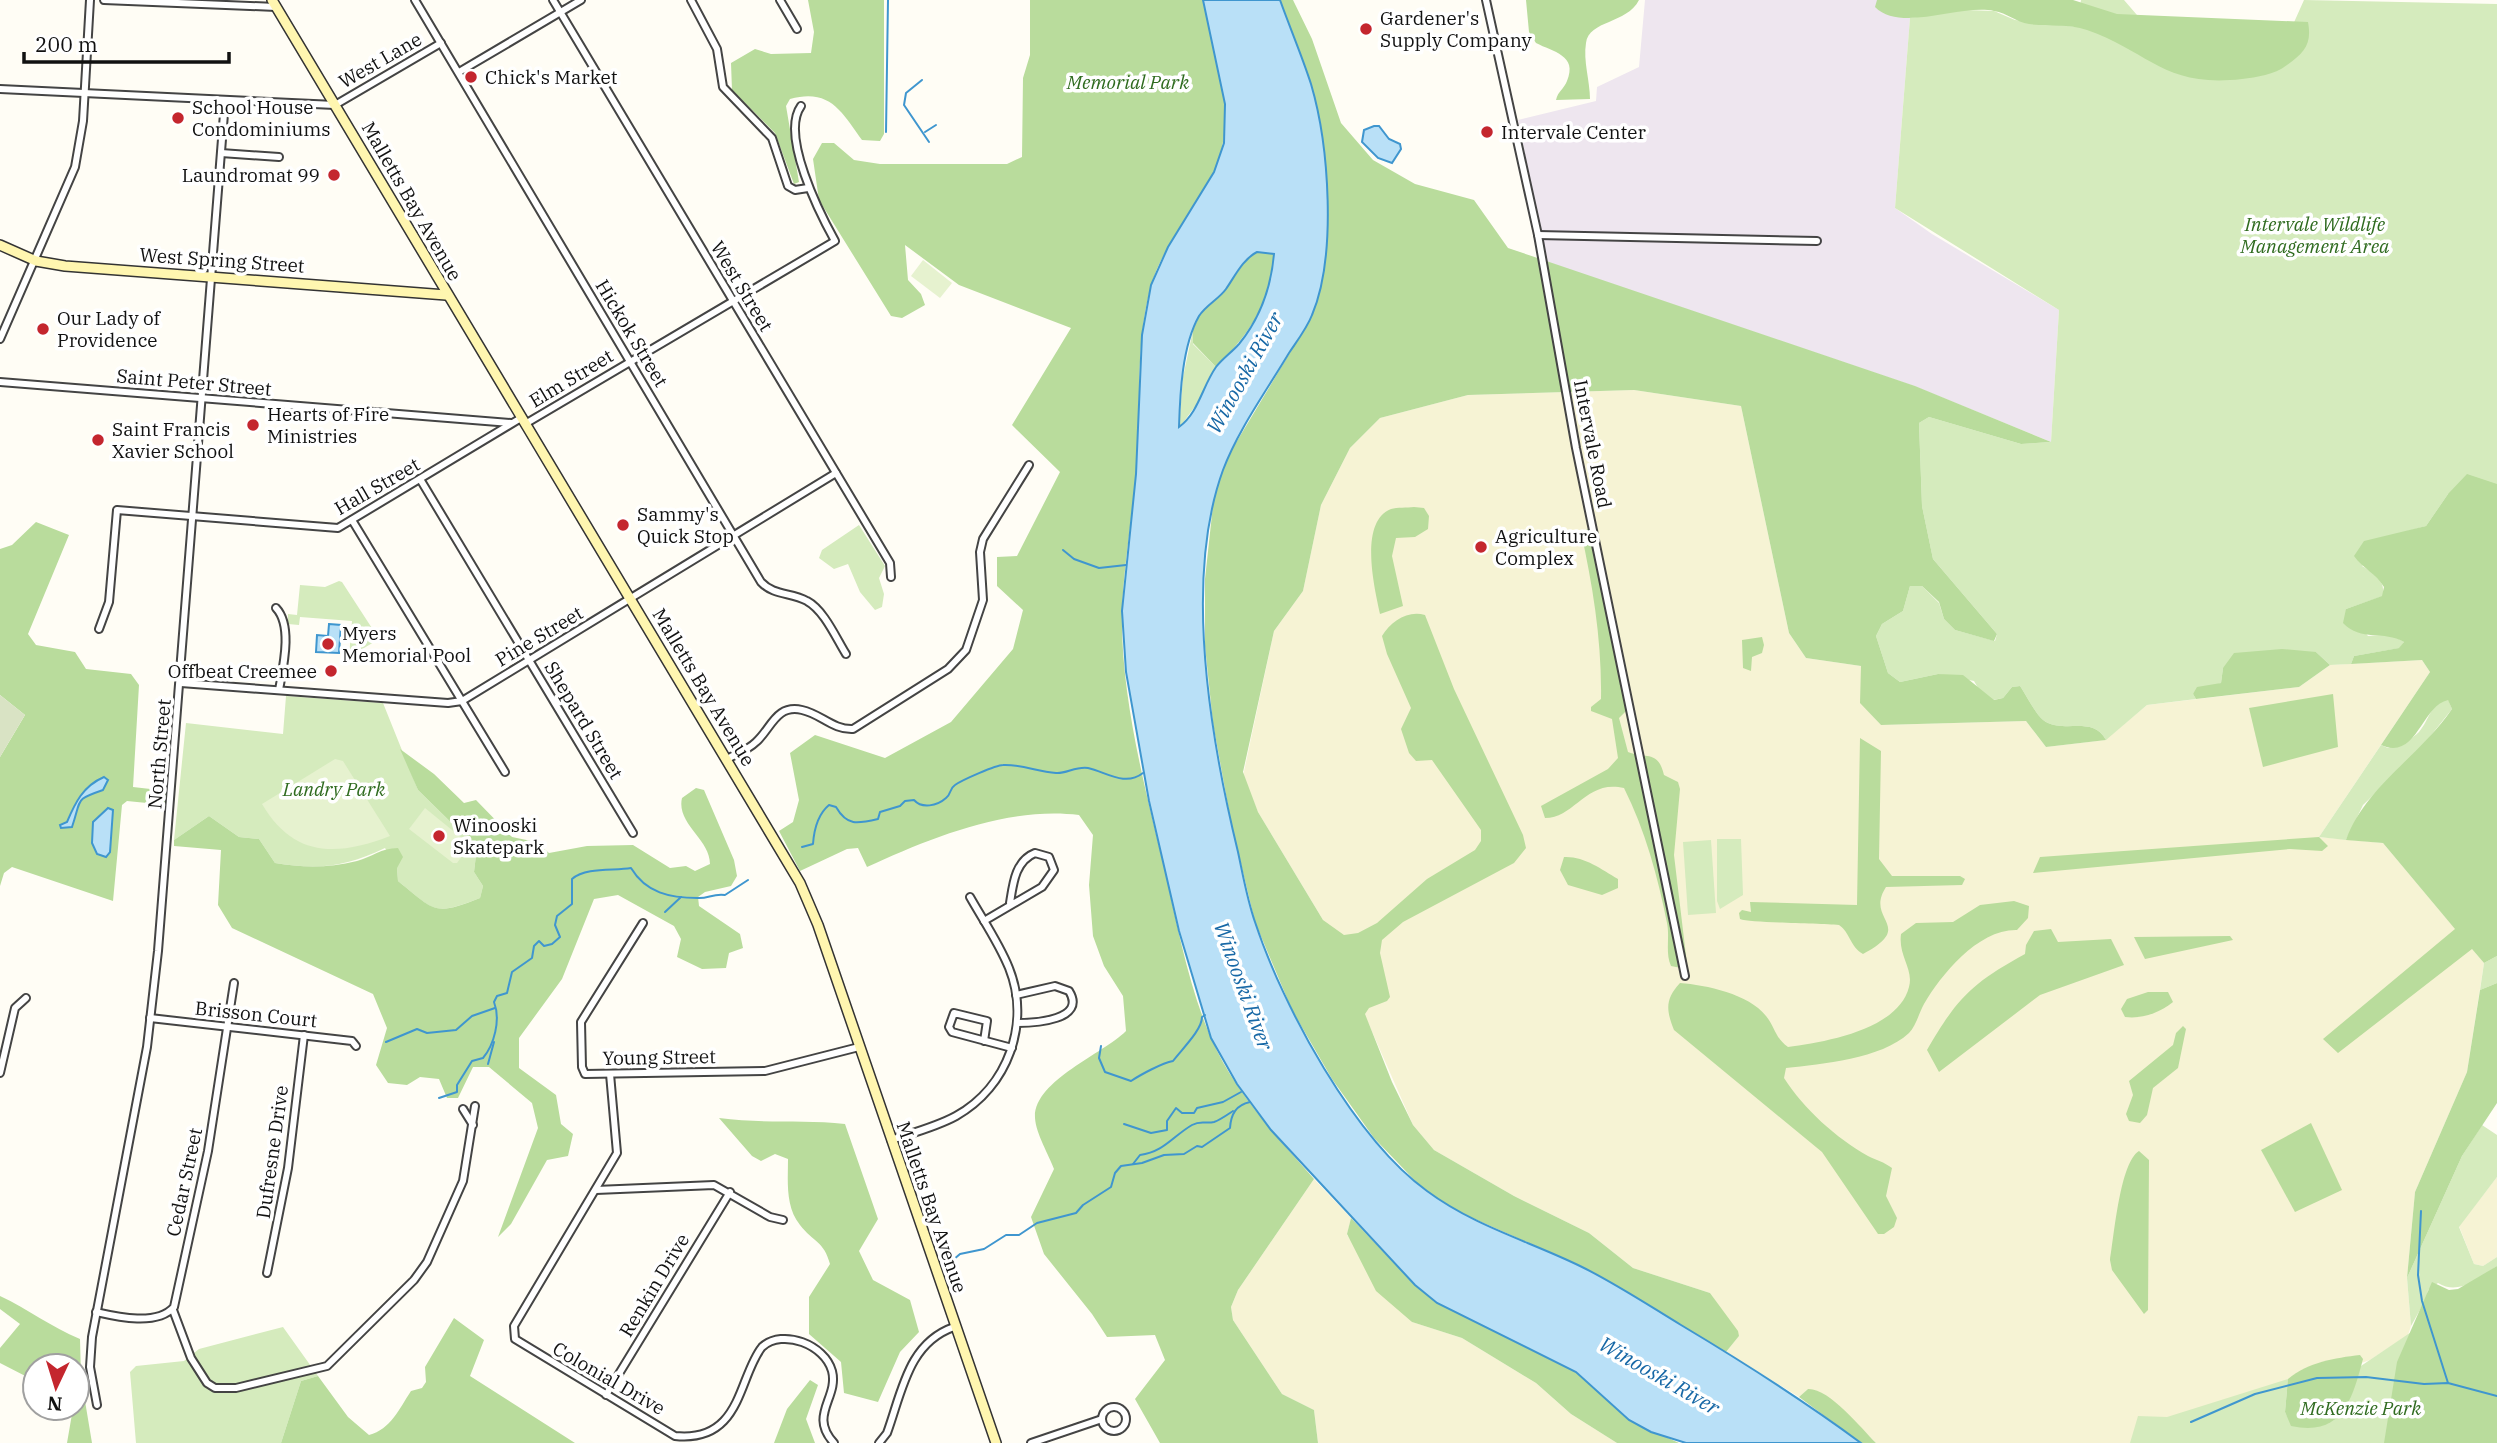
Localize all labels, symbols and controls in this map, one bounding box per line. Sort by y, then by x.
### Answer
place label: Gardener's Supply Company [1380,6,1533,52]
scale bar [24,21,229,65]
marker: Gardener's Supply Company [1358,21,1374,37]
street label: West Lane [334,27,426,93]
text: 200 m [35,30,98,58]
place label: Chick's Market [485,65,618,89]
marker: Chick's Market [463,69,479,85]
park label: Memorial Park [1066,70,1190,94]
place label: School House Condominiums [192,95,331,141]
marker: School House Condominiums [170,110,186,126]
street label: Malletts Bay Avenue [357,117,467,285]
place label: Intervale Center [1501,120,1647,144]
marker: Intervale Center [1479,124,1495,140]
place label: Laundromat 99 [182,163,320,187]
marker: Laundromat 99 [326,167,342,183]
park label: Intervale Wildlife Management Area [2240,212,2390,258]
street label: West Street [706,236,779,336]
street label: West Spring Street [139,242,306,278]
street label: Hickok Street [591,275,674,391]
place label: Our Lady of Providence [57,306,162,352]
water label: Winooski River [1199,306,1289,438]
marker: Our Lady of Providence [35,321,51,337]
street label: Elm Street [525,343,618,412]
street label: Saint Peter Street [115,363,273,401]
street label: Intervale Road [1569,378,1617,510]
place label: Hearts of Fire Ministries [267,402,389,448]
place label: Saint Francis Xavier School [112,417,234,463]
marker: Hearts of Fire Ministries [245,417,261,433]
marker: Saint Francis Xavier School [90,432,106,448]
street label: Hall Street [330,452,424,520]
place label: Sammy's Quick Stop [637,502,734,548]
marker: Sammy's Quick Stop [615,517,631,533]
place label: Agriculture Complex [1495,524,1597,570]
marker: Agriculture Complex [1473,539,1489,555]
street label: Pine Street [491,600,587,672]
street label: Malletts Bay Avenue [647,604,761,770]
place label: Myers Memorial Pool [342,621,472,667]
marker: Myers Memorial Pool [320,636,336,652]
street label: Shepard Street [539,657,629,784]
place label: Offbeat Creemee [168,659,317,683]
marker: Offbeat Creemee [323,663,339,679]
street label: North Street [142,698,176,810]
park label: Landry Park [282,777,386,801]
place label: Winooski Skatepark [453,813,544,859]
marker: Winooski Skatepark [431,828,447,844]
water label: Winooski River [1208,918,1280,1055]
street label: Brisson Court [194,996,319,1032]
street label: Young Street [602,1044,716,1070]
street label: Dufresne Drive [251,1084,293,1220]
street label: Malletts Bay Avenue [891,1118,973,1296]
street label: Cedar Street [161,1125,207,1239]
street label: Renkin Drive [614,1229,694,1341]
water label: Winooski River [1594,1329,1726,1421]
street label: Colonial Drive [549,1336,669,1420]
north arrow [21,1352,91,1422]
text: N [46,1391,63,1416]
park label: McKenzie Park [2300,1396,2422,1420]

